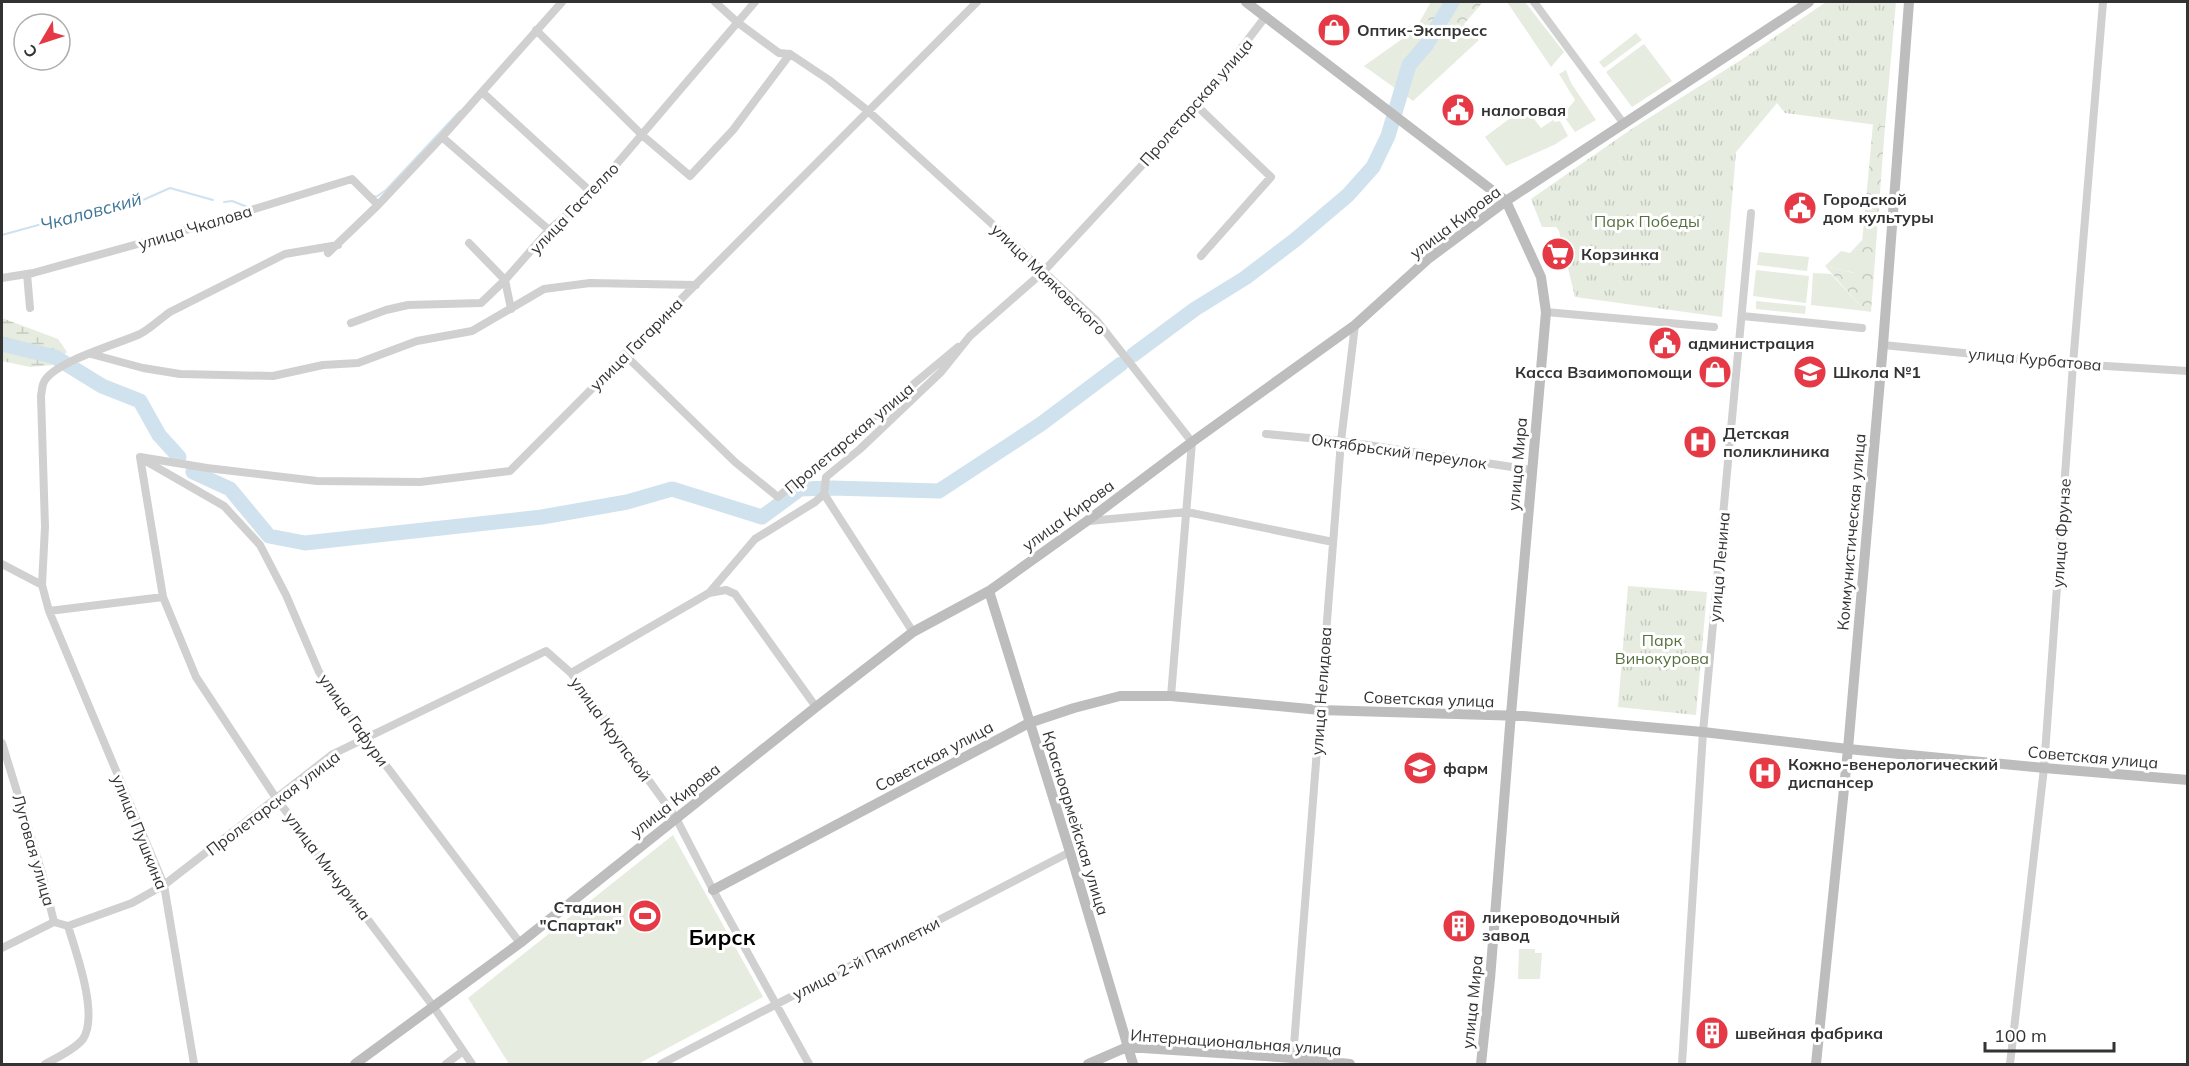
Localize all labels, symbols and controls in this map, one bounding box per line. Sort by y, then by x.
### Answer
north arrow [12,12,72,72]
shop icon: Оптик-Экспресс [1316,12,1352,48]
place label: Оптик-Экспресс [1357,20,1487,40]
street label: Пролетарская улица [1135,34,1257,170]
text: С [19,41,42,62]
public building icon: налоговая [1440,92,1476,128]
place label: налоговая [1481,100,1566,120]
street label: улица Гастелло [525,158,623,258]
street label: улица Кирова [1406,181,1504,263]
water label: Чкаловский [37,187,144,236]
place label: Городской дом культуры [1823,189,1934,227]
public building icon: Городской дом культуры [1782,190,1818,226]
street label: улица Чкалова [136,200,254,254]
park label: Парк Победы [1594,211,1700,231]
street label: улица Маяковского [987,219,1111,339]
supermarket icon: Корзинка [1540,236,1576,272]
place label: Корзинка [1581,244,1659,264]
street label: улица Гагарина [586,294,686,394]
public building icon: администрация [1647,325,1683,361]
place label: администрация [1688,333,1814,353]
street label: улица Курбатова [1968,343,2102,375]
shop icon: Касса Взаимопомощи [1697,354,1733,390]
school or university icon: Школа №1 [1792,354,1828,390]
place label: Касса Взаимопомощи [1515,362,1692,382]
place label: Школа №1 [1833,362,1921,382]
street label: Пролетарская улица [780,378,918,498]
street label: улица Мира [1503,417,1531,511]
place label: Детская поликлиника [1723,423,1830,461]
hospital icon: Детская поликлиника [1682,424,1718,460]
street label: Октябрьский переулок [1310,429,1488,473]
street label: Коммунистическая улица [1832,433,1870,631]
street label: улица Кирова [1018,475,1118,555]
street label: улица Фрунзе [2047,478,2075,588]
street label: улица Ленина [1704,511,1734,623]
street label: улица Нелидова [1307,626,1335,756]
park label: Парк Винокурова [1615,630,1709,668]
street label: улица Гафури [315,670,393,770]
street label: улица Крупской [566,673,656,785]
street label: Советская улица [1363,687,1495,711]
street label: Советская улица [871,716,997,796]
street label: Красноармейская улица [1038,728,1114,918]
street label: Советская улица [2027,741,2159,773]
street label: Пролетарская улица [202,746,344,860]
school or university icon: фарм [1402,750,1438,786]
place label: Кожно-венерологический диспансер [1788,754,1998,792]
hospital icon: Кожно-венерологический диспансер [1747,755,1783,791]
place label: фарм [1443,758,1488,778]
street label: улица Кирова [626,759,724,841]
street label: улица Пушкина [108,772,172,892]
street label: Луговая улица [8,792,60,908]
street label: улица Мичурина [281,808,375,924]
place label: Стадион "Спартак" [540,897,622,935]
sports icon: Стадион "Спартак" [627,898,663,934]
place label: ликероводочный завод [1482,907,1620,945]
building icon: ликероводочный завод [1441,908,1477,944]
street label: улица 2-й Пятилетки [789,912,943,1004]
district label: Бирск [689,923,756,951]
street label: улица Мира [1457,954,1487,1050]
building icon: швейная фабрика [1694,1015,1730,1051]
scale bar [1985,1015,2114,1053]
place label: швейная фабрика [1735,1023,1883,1043]
text: 100 m [1994,1024,2047,1047]
street label: Интернациональная улица [1130,1025,1342,1059]

